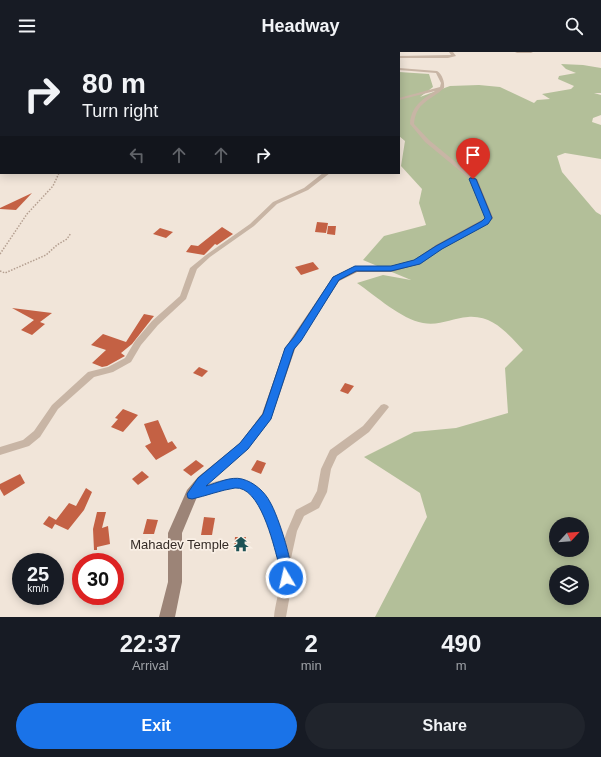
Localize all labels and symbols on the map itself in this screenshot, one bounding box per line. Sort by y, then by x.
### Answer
pin [456,138,490,179]
north arrow [549,517,589,557]
temple icon: Mahadev Temple [232,535,250,553]
place label: Mahadev Temple [130,537,229,552]
speed limit sign: 30 [72,553,124,605]
position arrow [265,557,307,599]

